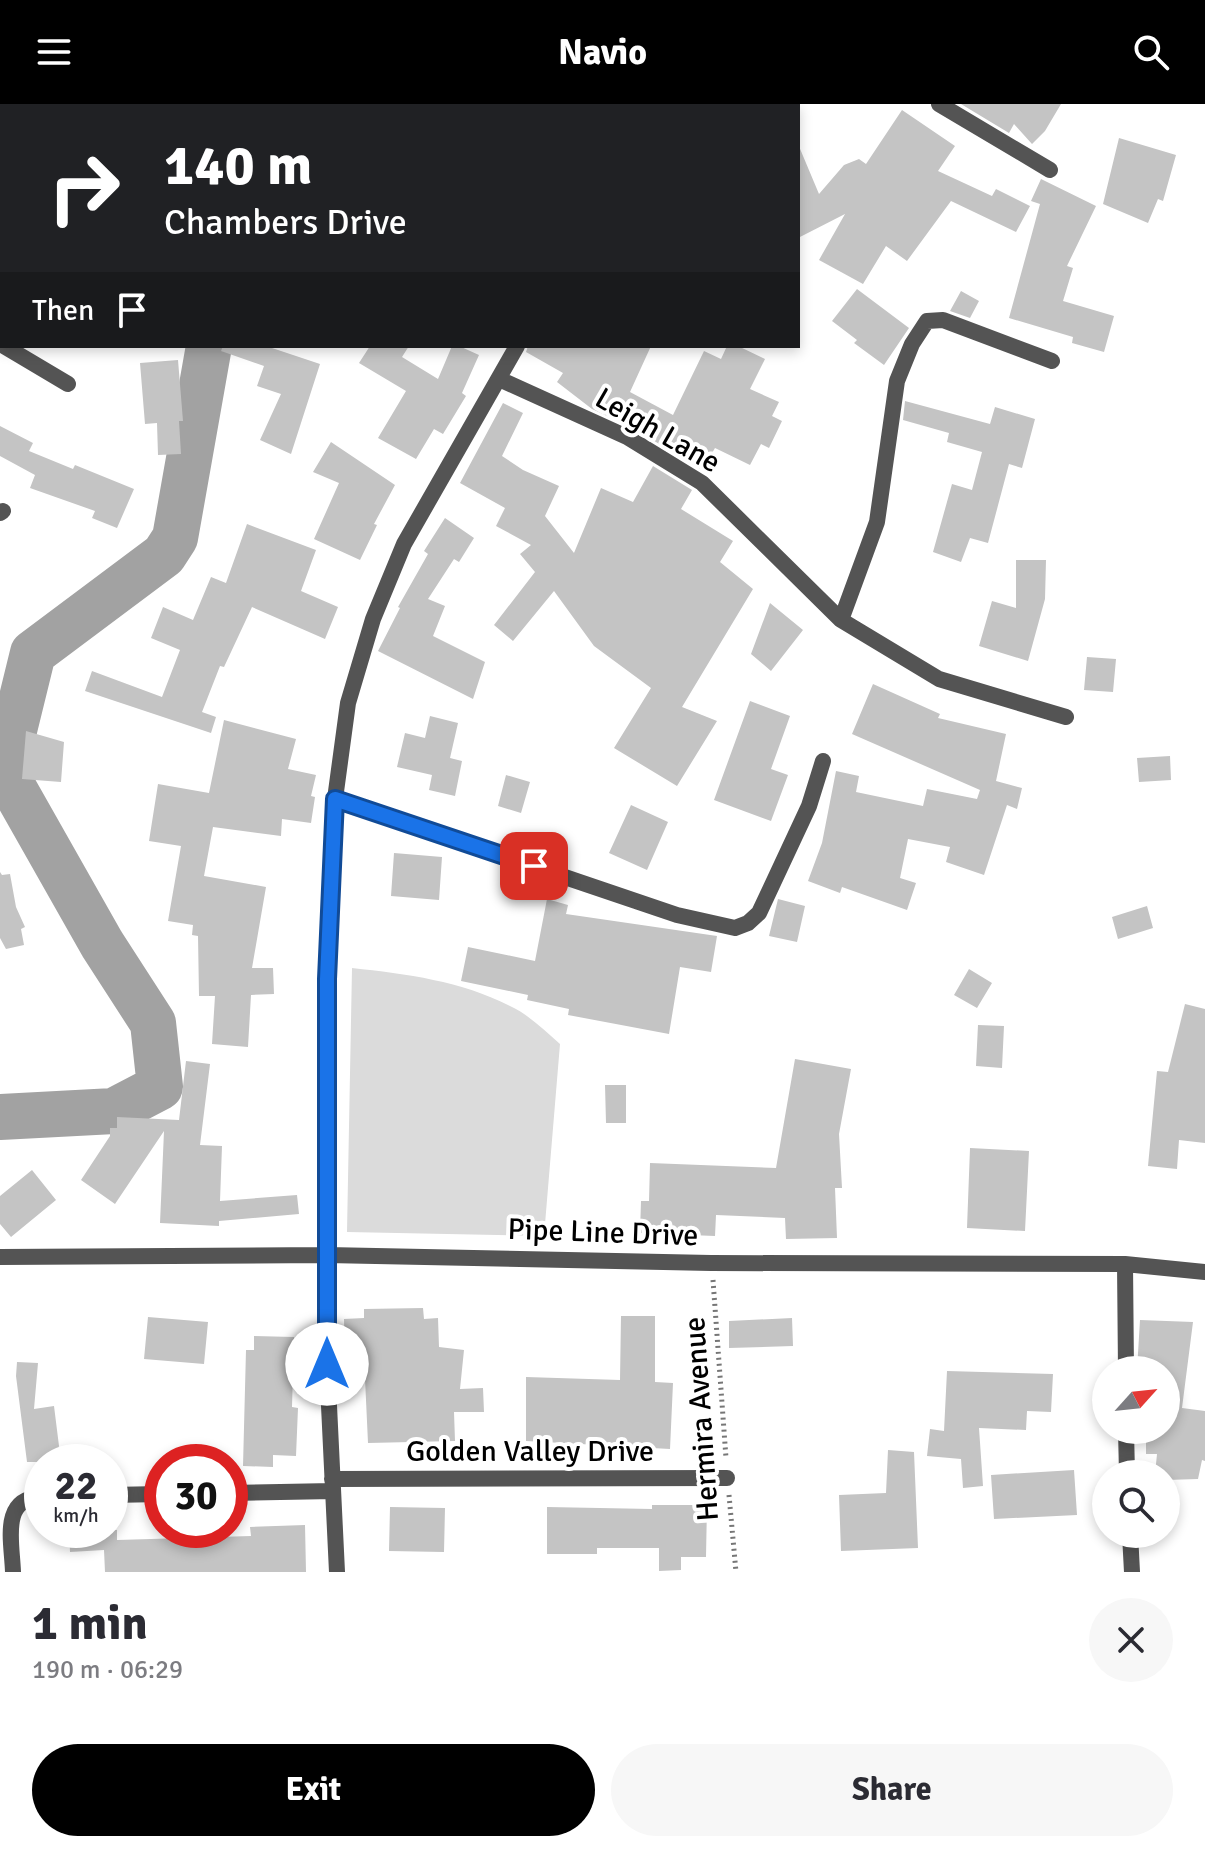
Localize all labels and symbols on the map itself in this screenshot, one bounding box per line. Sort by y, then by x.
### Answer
street label: Leigh Lane [588,380,727,481]
pin [500,832,568,900]
street label: Pipe Line Drive [507,1211,699,1254]
street label: Hermira Avenue [676,1316,727,1522]
position arrow [285,1322,369,1406]
north arrow [1092,1356,1180,1444]
street label: Golden Valley Drive [406,1433,654,1470]
speed limit sign: 30 [144,1444,248,1548]

